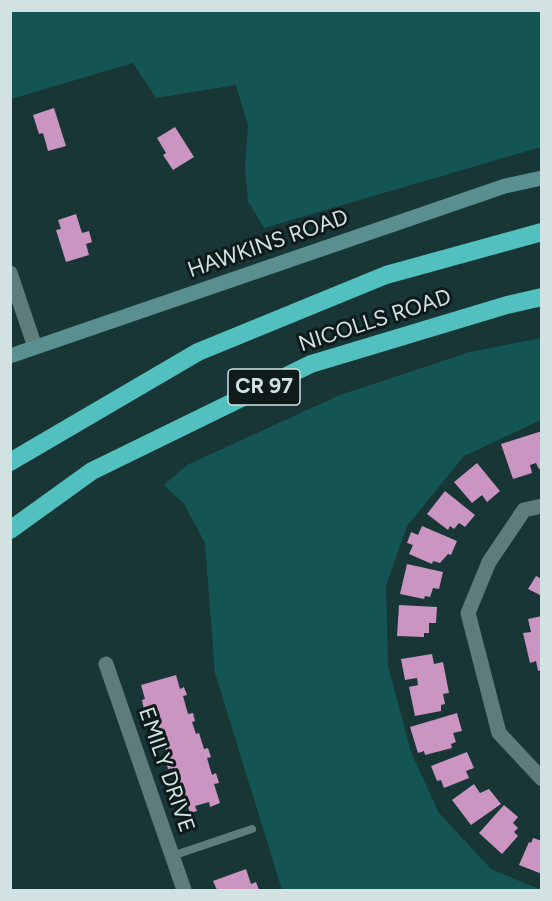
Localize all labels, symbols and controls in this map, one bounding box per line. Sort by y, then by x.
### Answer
street label: HAWKINS ROAD [184,204,352,284]
street label: NICOLLS ROAD [295,284,455,358]
road number: CR 97 [228,369,300,405]
street label: EMILY DRIVE [132,704,200,836]

